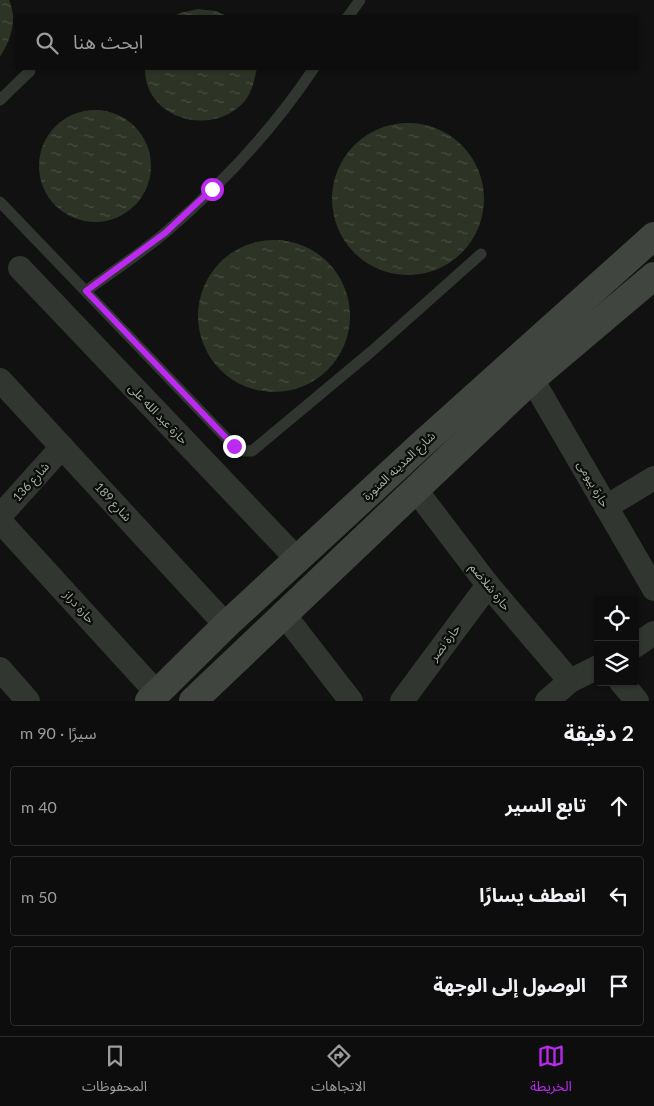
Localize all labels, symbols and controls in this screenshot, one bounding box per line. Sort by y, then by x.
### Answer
search box [15,15,639,70]
icon: search [33,29,61,57]
text: ابحث هنا [73,30,143,53]
route start [201,178,224,201]
street label: حارة عبد الله على [126,380,191,447]
street label: شارع المدينه المنورة [359,428,439,505]
route end [223,435,246,458]
street label: حارة بيومى [574,458,613,510]
street label: شارع 136 [9,459,54,506]
street label: شارع 189 [90,479,135,525]
street label: حارة شلاضم [465,560,514,615]
street label: حارة دراز [60,586,98,626]
map controls [594,596,639,686]
button: locate [594,596,639,641]
street label: حارة نصر [425,621,463,665]
button: layers [594,641,639,686]
text: 2 دقيقة [564,720,634,745]
text: سيرًا · 90 m [20,723,96,742]
icon: ahead [605,792,633,820]
text: تابع السير [505,793,586,816]
text: 40 m [21,797,57,816]
icon: left [605,882,633,910]
text: انعطف يسارًا [479,883,586,906]
text: 50 m [21,887,57,906]
icon: arrive [605,972,633,1000]
text: الوصول إلى الوجهة [433,973,586,996]
tab: المحفوظات [82,1042,147,1101]
tab: الاتجاهات [311,1042,366,1101]
tab: الخريطة [530,1042,572,1101]

